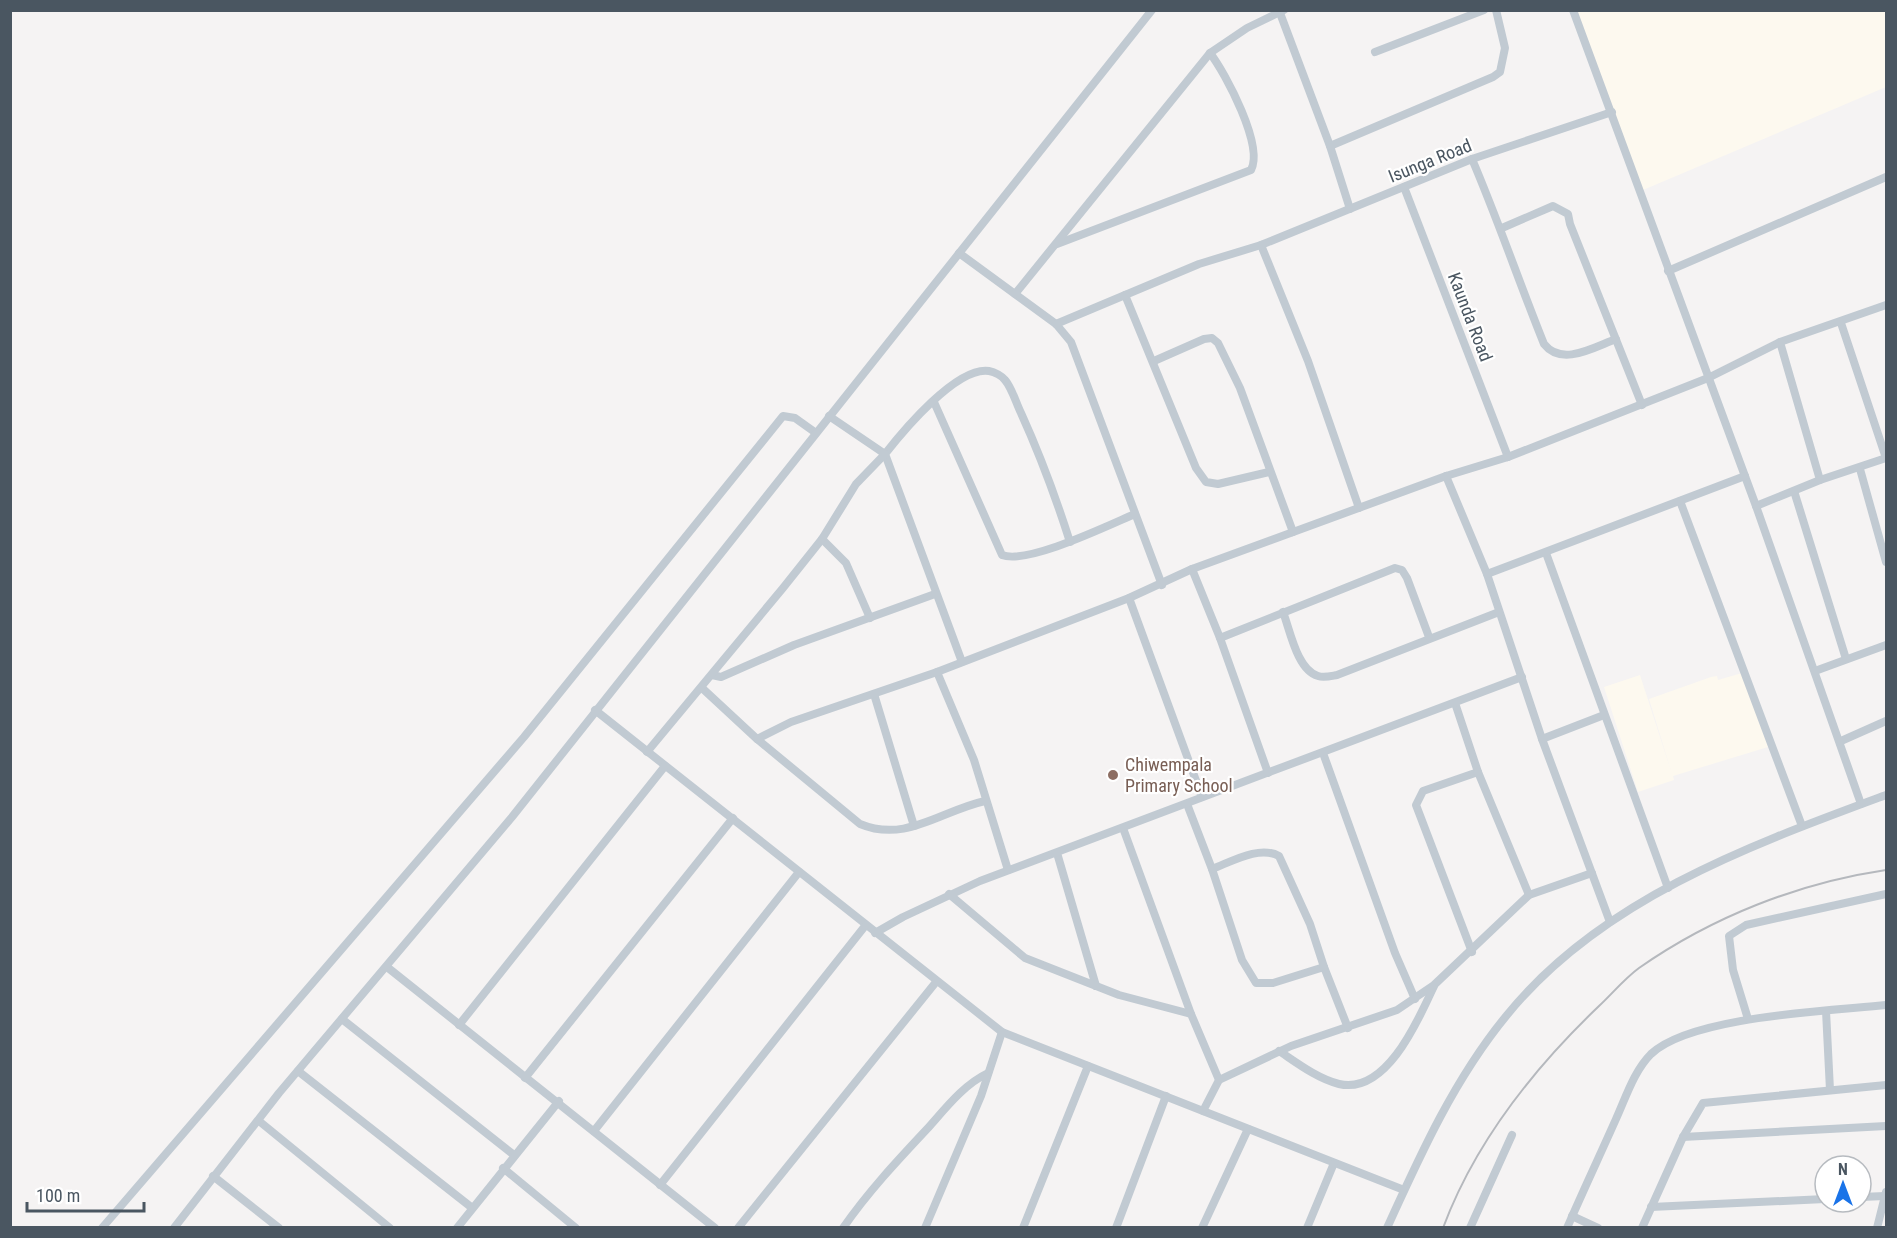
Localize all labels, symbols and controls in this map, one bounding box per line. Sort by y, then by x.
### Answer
street label: Isunga Road [1385,134,1474,187]
street label: Kaunda Road [1444,269,1497,364]
place label: Chiwempala Primary School [1125,754,1233,796]
marker: Chiwempala Primary School [1106,768,1120,782]
north arrow [1813,1154,1873,1214]
text: N [1838,1160,1848,1179]
scale bar [27,1175,144,1213]
text: 100 m [36,1185,80,1206]

